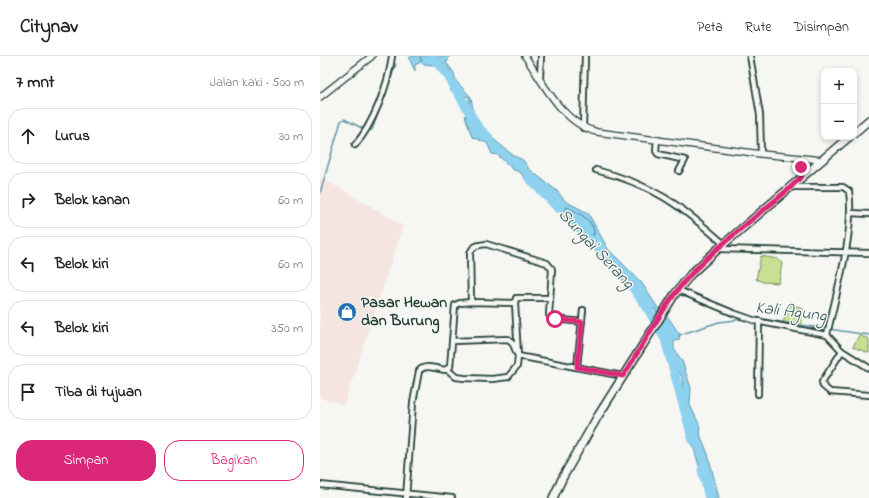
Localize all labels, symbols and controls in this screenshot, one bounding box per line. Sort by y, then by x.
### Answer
text: Citynav [20,14,78,41]
text: Peta [697,17,723,38]
text: Rute [745,17,772,38]
text: Disimpan [794,17,849,38]
map controls [821,68,857,140]
button: + [821,68,857,104]
text: 7 mnt [16,70,55,95]
text: Jalan kaki · 500 m [210,73,304,92]
button: − [821,104,857,140]
icon: ahead [17,125,39,147]
text: Lurus [55,125,90,147]
text: 30 m [279,127,303,146]
route end [792,158,810,176]
icon: right [17,189,39,211]
text: Belok kanan [55,189,130,211]
text: 60 m [278,191,303,210]
water label: Sungai Serang [551,203,640,296]
icon: left [17,253,39,275]
text: Belok kiri [55,253,109,275]
text: 60 m [278,255,303,274]
place label: Pasar Hewan dan Burung [361,291,447,334]
water label: Kali Agung [754,295,828,330]
shop icon: Pasar Hewan dan Burung [336,301,358,323]
route start [546,310,564,328]
icon: left [17,317,39,339]
text: Belok kiri [55,317,109,339]
text: 350 m [271,319,303,338]
icon: arrive [17,381,39,403]
text: Tiba di tujuan [55,381,142,403]
button: Simpan [16,440,156,481]
button: Bagikan [164,440,304,481]

